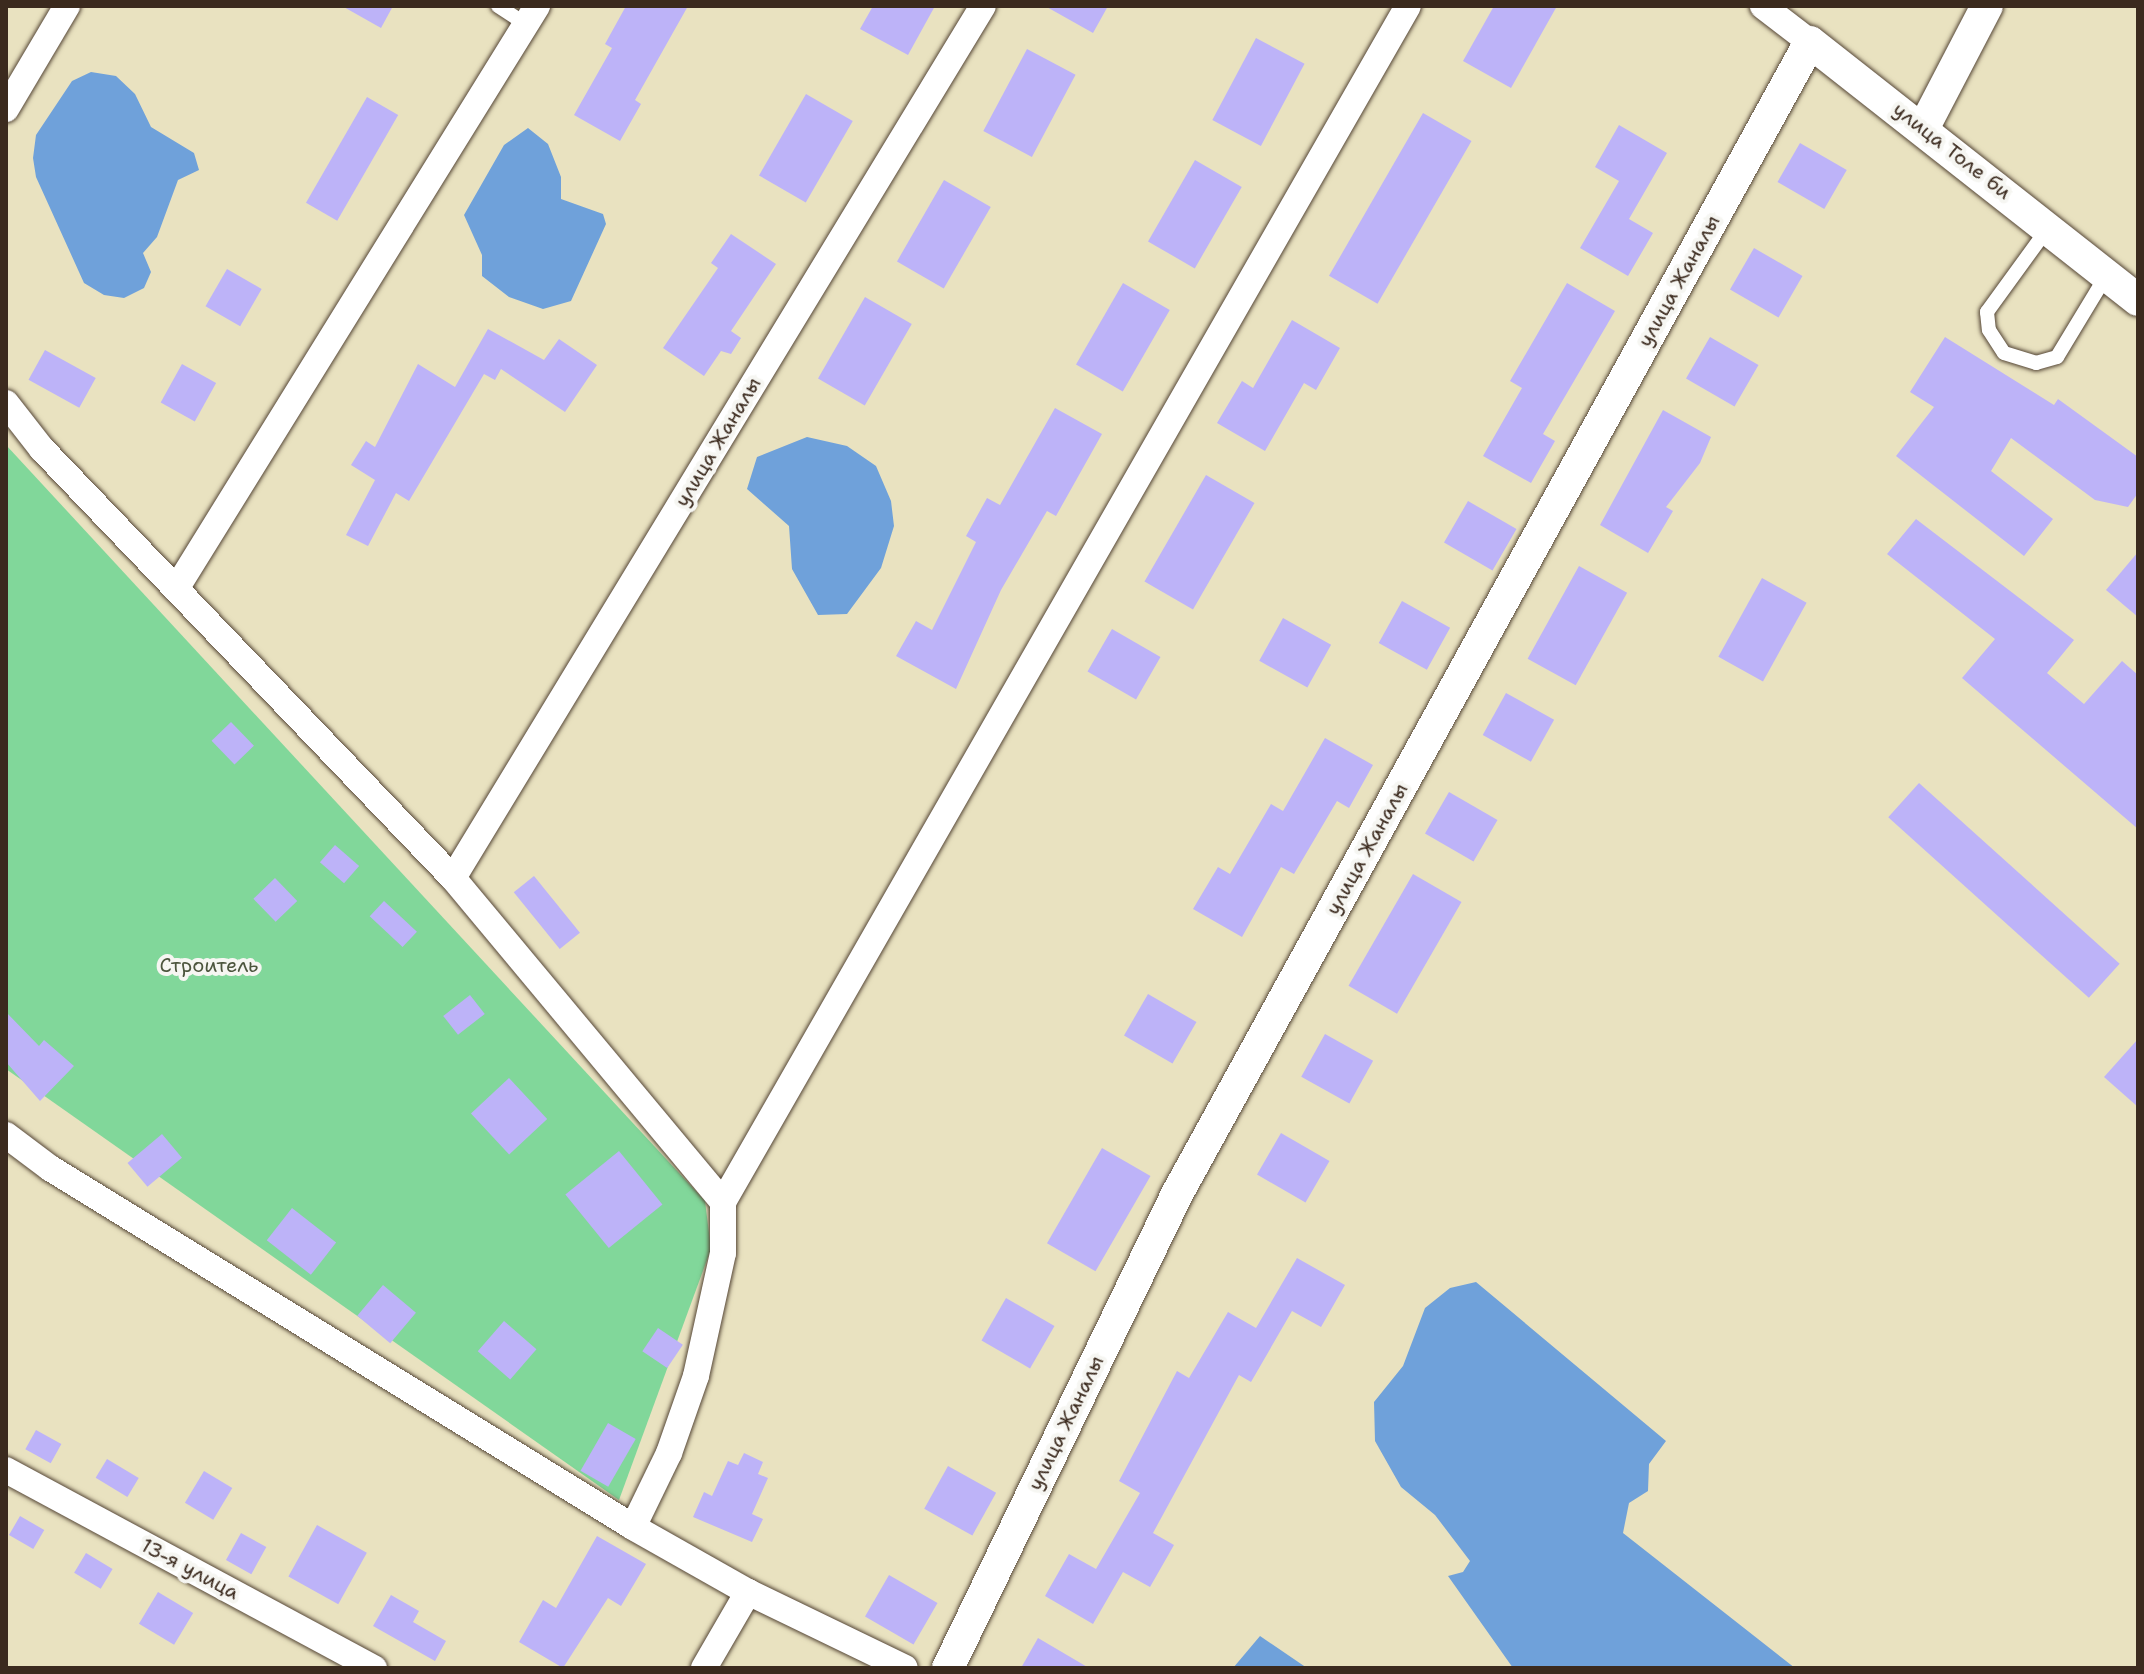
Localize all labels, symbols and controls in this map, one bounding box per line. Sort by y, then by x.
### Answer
street label: улица Толе би [1888,97,2016,205]
street label: улица Жаналы [1633,211,1725,351]
street label: улица Жаналы [670,373,766,511]
street label: улица Жаналы [1321,779,1413,919]
park label: Строитель [160,953,258,977]
street label: улица Жаналы [1023,1352,1109,1494]
street label: 13-я улица [137,1533,243,1605]

